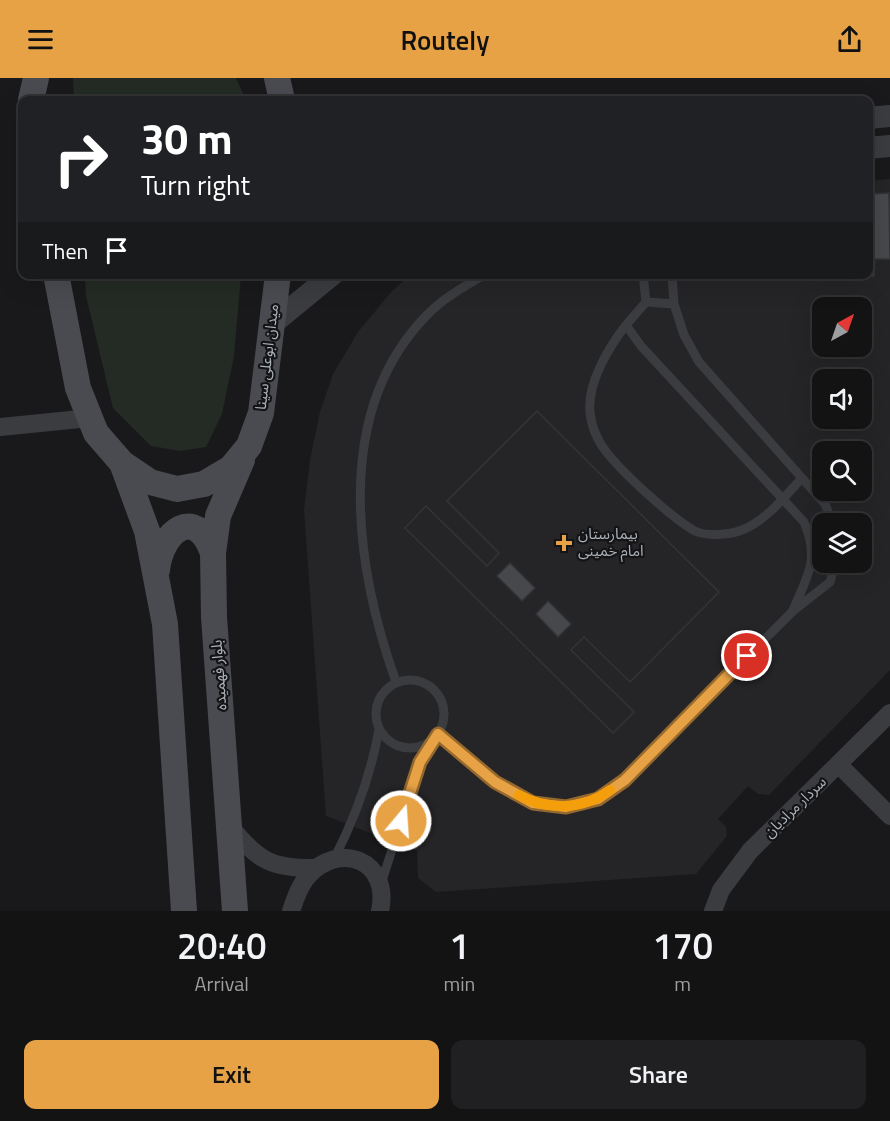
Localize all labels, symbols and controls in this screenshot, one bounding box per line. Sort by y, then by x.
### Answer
text: Routely [401,19,489,60]
icon: menu [24,23,57,56]
icon: share [833,23,866,56]
text: 30 m [141,106,233,170]
icon: right [42,120,120,198]
text: Turn right [141,164,250,205]
text: Then [42,234,88,268]
icon: arrive [100,234,133,267]
north arrow [812,297,872,357]
map controls [812,297,872,573]
street label: میدان ابوعلی سینا [249,303,284,411]
button: sound [812,369,872,429]
button: search [812,441,872,501]
button: layers [812,513,872,573]
place label: بیمارستان امام خمینی [578,522,644,562]
marker: بیمارستان امام خمینی [555,534,573,552]
pin [721,630,772,681]
street label: بلوار فهمیده [205,639,232,711]
icon: arrive [730,639,763,672]
street label: سردار مرادیان [758,770,832,843]
position arrow [369,789,433,853]
text: 20:40 [177,918,266,973]
text: 1 [449,918,469,973]
text: 170 [652,918,713,973]
text: Arrival [195,968,249,999]
text: min [443,968,475,999]
text: m [674,968,691,999]
button: Exit [24,1040,439,1109]
button: Share [451,1040,866,1109]

